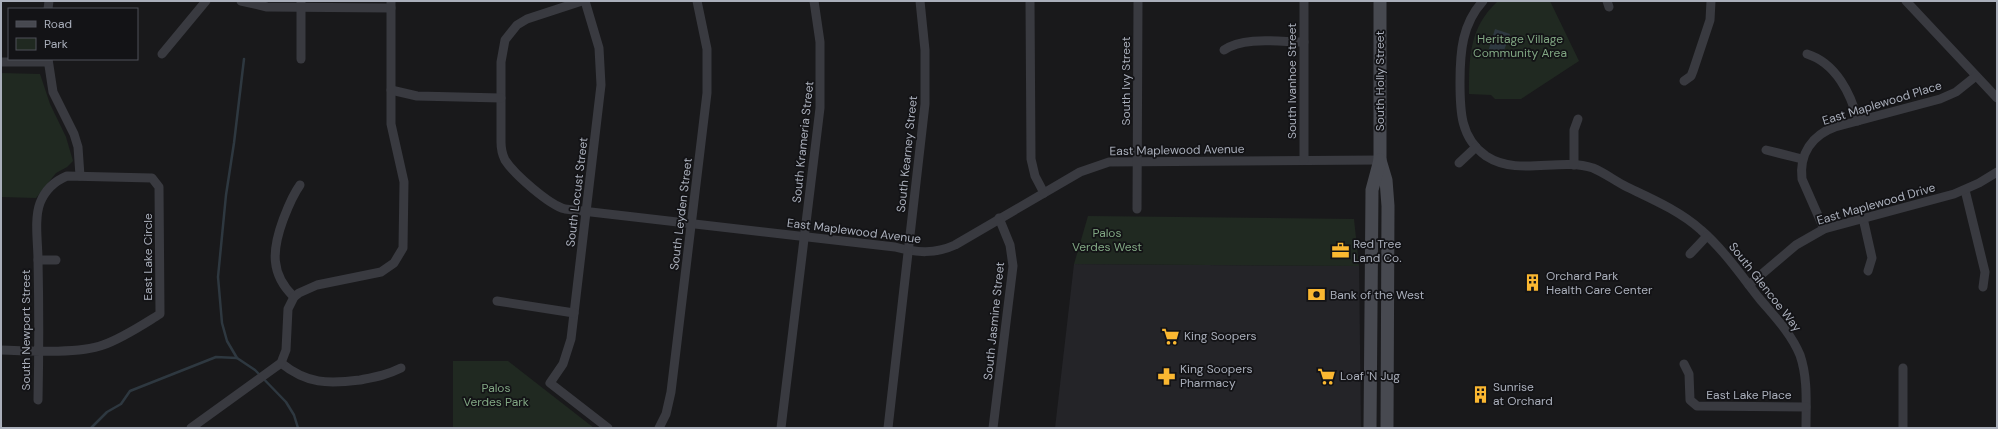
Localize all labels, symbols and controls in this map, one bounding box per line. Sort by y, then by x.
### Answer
legend [8,8,138,60]
text: Road [44,16,72,32]
street label: South Ivanhoe Street [1284,23,1300,139]
street label: South Holly Street [1372,31,1388,131]
park label: Heritage Village Community Area [1473,31,1567,61]
text: Park [44,36,68,52]
street label: South Ivy Street [1118,36,1134,125]
street label: East Maplewood Place [1820,77,1944,129]
street label: South Krameria Street [789,80,817,204]
street label: South Kearney Street [893,94,921,213]
street label: South Locust Street [562,136,592,248]
street label: East Maplewood Avenue [1109,141,1245,159]
street label: South Leyden Street [666,157,696,271]
street label: East Maplewood Drive [1815,179,1937,229]
street label: East Lake Circle [140,213,156,301]
street label: East Maplewood Avenue [786,215,922,247]
park label: Palos Verdes West [1072,225,1142,255]
place label: Red Tree Land Co. [1353,236,1402,266]
street label: South Glencoe Way [1725,239,1805,335]
office icon: Red Tree Land Co. [1330,241,1350,261]
street label: South Jasmine Street [980,261,1008,381]
place label: Orchard Park Health Care Center [1546,268,1653,298]
street label: South Newport Street [18,269,34,390]
building icon: Orchard Park Health Care Center [1523,273,1543,293]
bank icon: Bank of the West [1307,285,1327,305]
place label: Bank of the West [1330,287,1424,303]
supermarket icon: King Soopers [1161,326,1181,346]
place label: King Soopers [1184,328,1257,344]
place label: King Soopers Pharmacy [1180,361,1253,391]
pharmacy icon: King Soopers Pharmacy [1157,366,1177,386]
supermarket icon: Loaf 'N Jug [1317,366,1337,386]
place label: Loaf 'N Jug [1340,368,1400,384]
place label: Sunrise at Orchard [1493,379,1553,409]
park label: Palos Verdes Park [463,380,529,410]
building icon: Sunrise at Orchard [1470,384,1490,404]
street label: East Lake Place [1706,387,1792,403]

